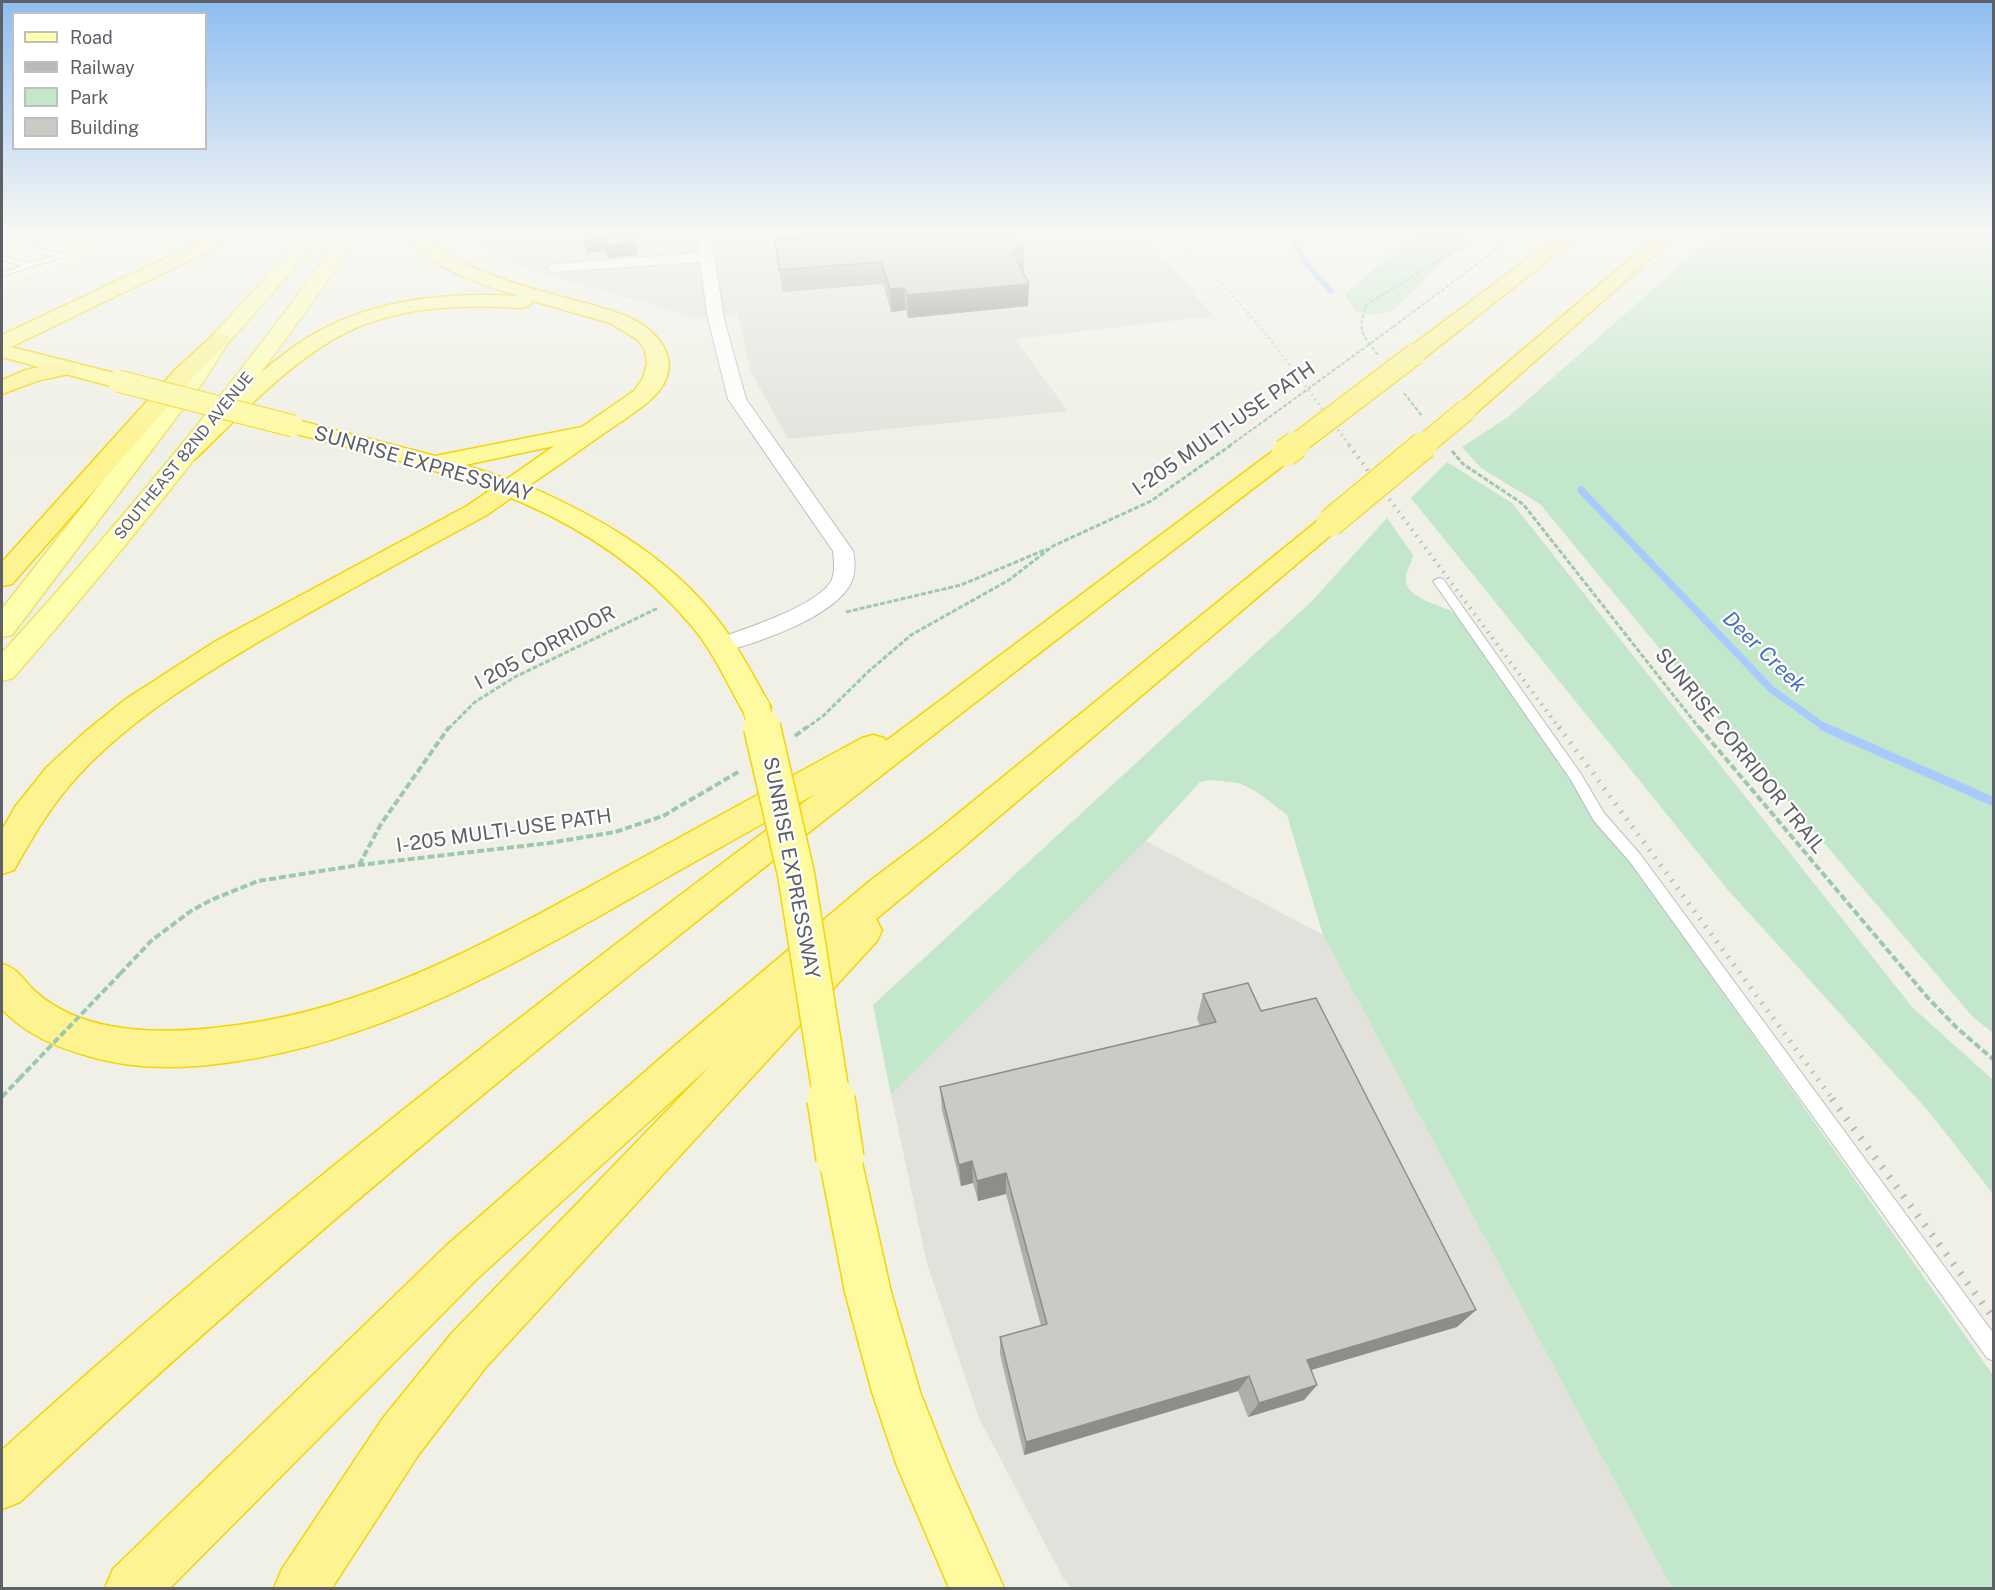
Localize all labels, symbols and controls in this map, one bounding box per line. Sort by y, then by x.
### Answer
legend [12,12,207,150]
text: Road [70,27,113,48]
text: Railway [70,57,135,78]
text: Park [70,87,108,108]
text: Building [70,117,139,138]
street label: I-205 MULTI-USE PATH [1128,357,1320,501]
street label: SOUTHEAST 82ND AVENUE [110,368,258,544]
street label: SUNRISE EXPRESSWAY [311,421,535,507]
street label: I 205 CORRIDOR [471,601,619,695]
water label: Deer Creek [1717,606,1811,698]
street label: SUNRISE CORRIDOR TRAIL [1650,643,1830,859]
street label: SUNRISE EXPRESSWAY [758,755,824,981]
street label: I-205 MULTI-USE PATH [395,804,613,858]

